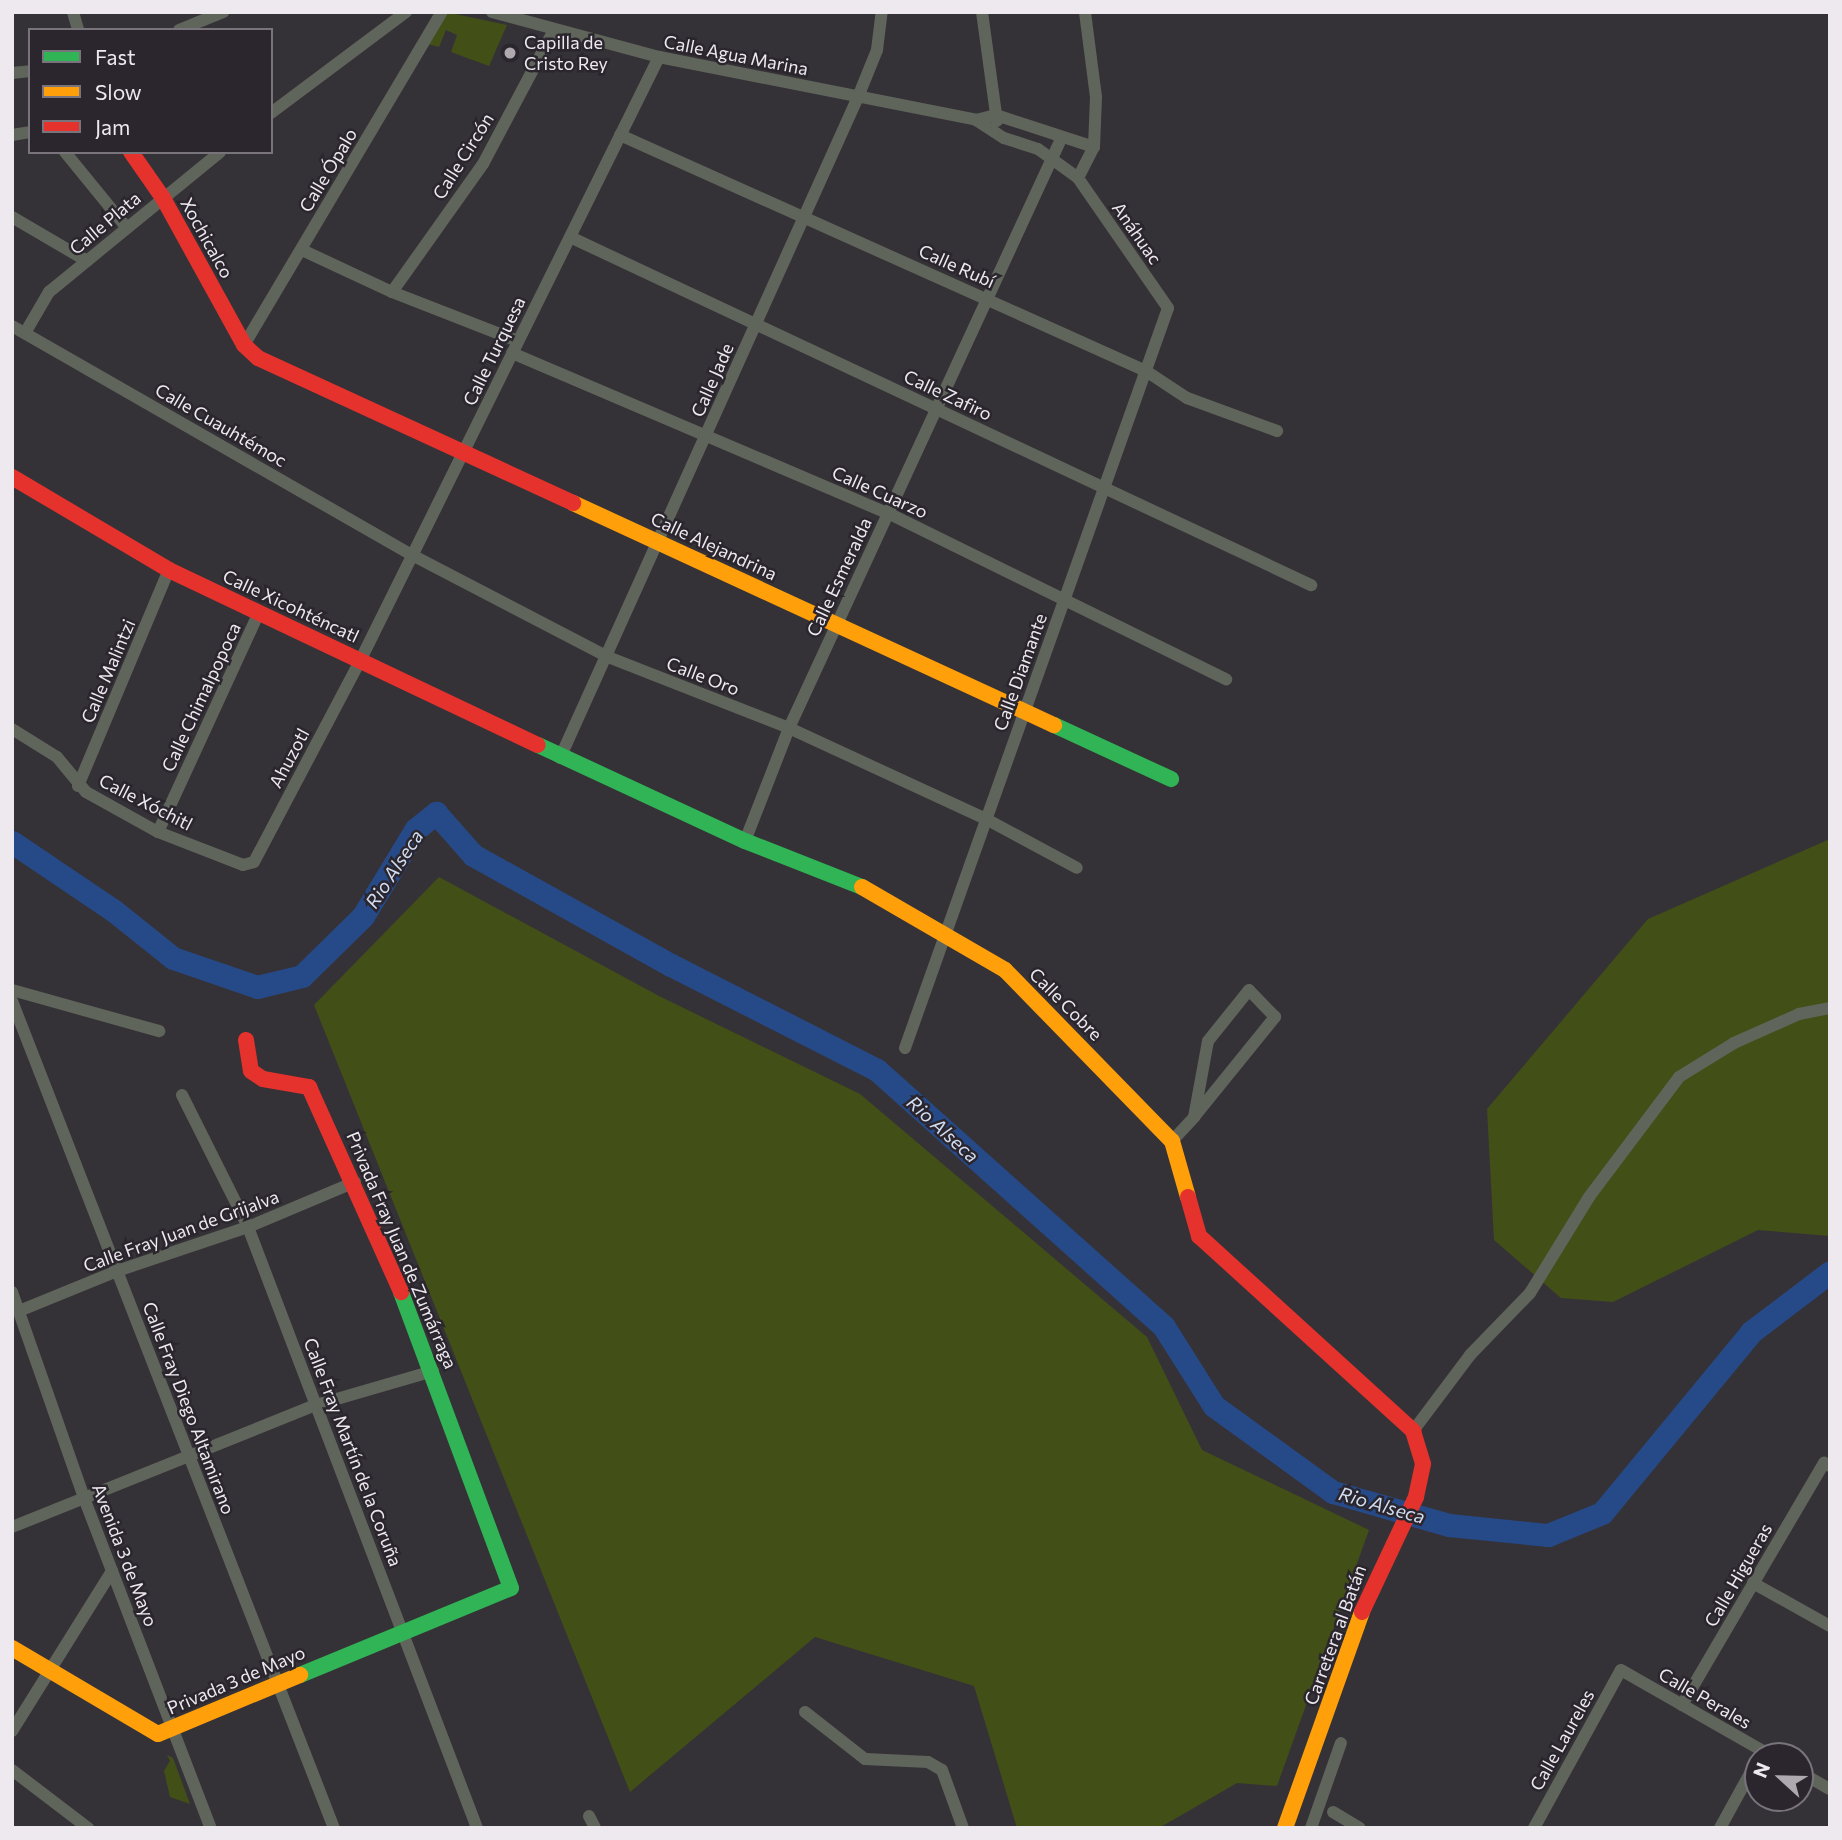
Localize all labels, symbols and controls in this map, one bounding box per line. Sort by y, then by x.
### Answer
legend [28,28,273,154]
street label: Calle Agua Marina [662,30,810,80]
place label: Capilla de Cristo Rey [524,32,608,74]
text: Fast [95,44,136,69]
marker: Capilla de Cristo Rey [502,45,518,61]
text: Slow [95,79,142,104]
street label: Calle Circón [428,109,498,203]
text: Jam [95,114,130,139]
street label: Calle Ópalo [295,124,361,216]
street label: Calle Plata [65,187,145,259]
street label: Xochicalco [176,194,238,282]
street label: Anáhuac [1108,198,1166,268]
street label: Calle Rubí [916,240,998,292]
street label: Calle Turquesa [458,293,530,409]
street label: Calle Jade [686,340,738,420]
street label: Calle Zafiro [901,365,995,425]
street label: Calle Cuauhtémoc [151,379,291,471]
street label: Calle Cuarzo [829,461,931,523]
street label: Calle Alejandrina [648,507,780,585]
street label: Calle Esmeralda [802,514,876,640]
street label: Calle Xicohténcatl [219,565,363,647]
street label: Calle Diamante [989,610,1051,734]
street label: Calle Malintzi [76,616,140,726]
street label: Calle Chimalpopoca [157,619,245,775]
street label: Calle Oro [664,652,742,700]
street label: Ahuzotl [264,725,314,791]
street label: Calle Xóchitl [96,769,196,835]
water label: Rio Alseca [360,826,428,912]
street label: Calle Cobre [1025,963,1107,1045]
water label: Rio Alseca [902,1091,984,1167]
street label: Privada Fray Juan de Zumárraga [342,1128,462,1372]
street label: Calle Fray Juan de Grijalva [80,1185,282,1277]
street label: Calle Fray Diego Altamirano [138,1299,240,1517]
street label: Calle Fray Martín de la Coruña [299,1335,407,1569]
street label: Avenida 3 de Mayo [88,1480,162,1630]
water label: Rio Alseca [1336,1482,1428,1528]
street label: Calle Higueras [1700,1519,1776,1631]
street label: Carretera al Batán [1300,1562,1370,1708]
street label: Privada 3 de Mayo [164,1641,308,1719]
street label: Calle Perales [1655,1663,1755,1733]
street label: Calle Laureles [1525,1686,1599,1794]
north arrow [1744,1742,1814,1812]
text: N [1748,1759,1774,1781]

